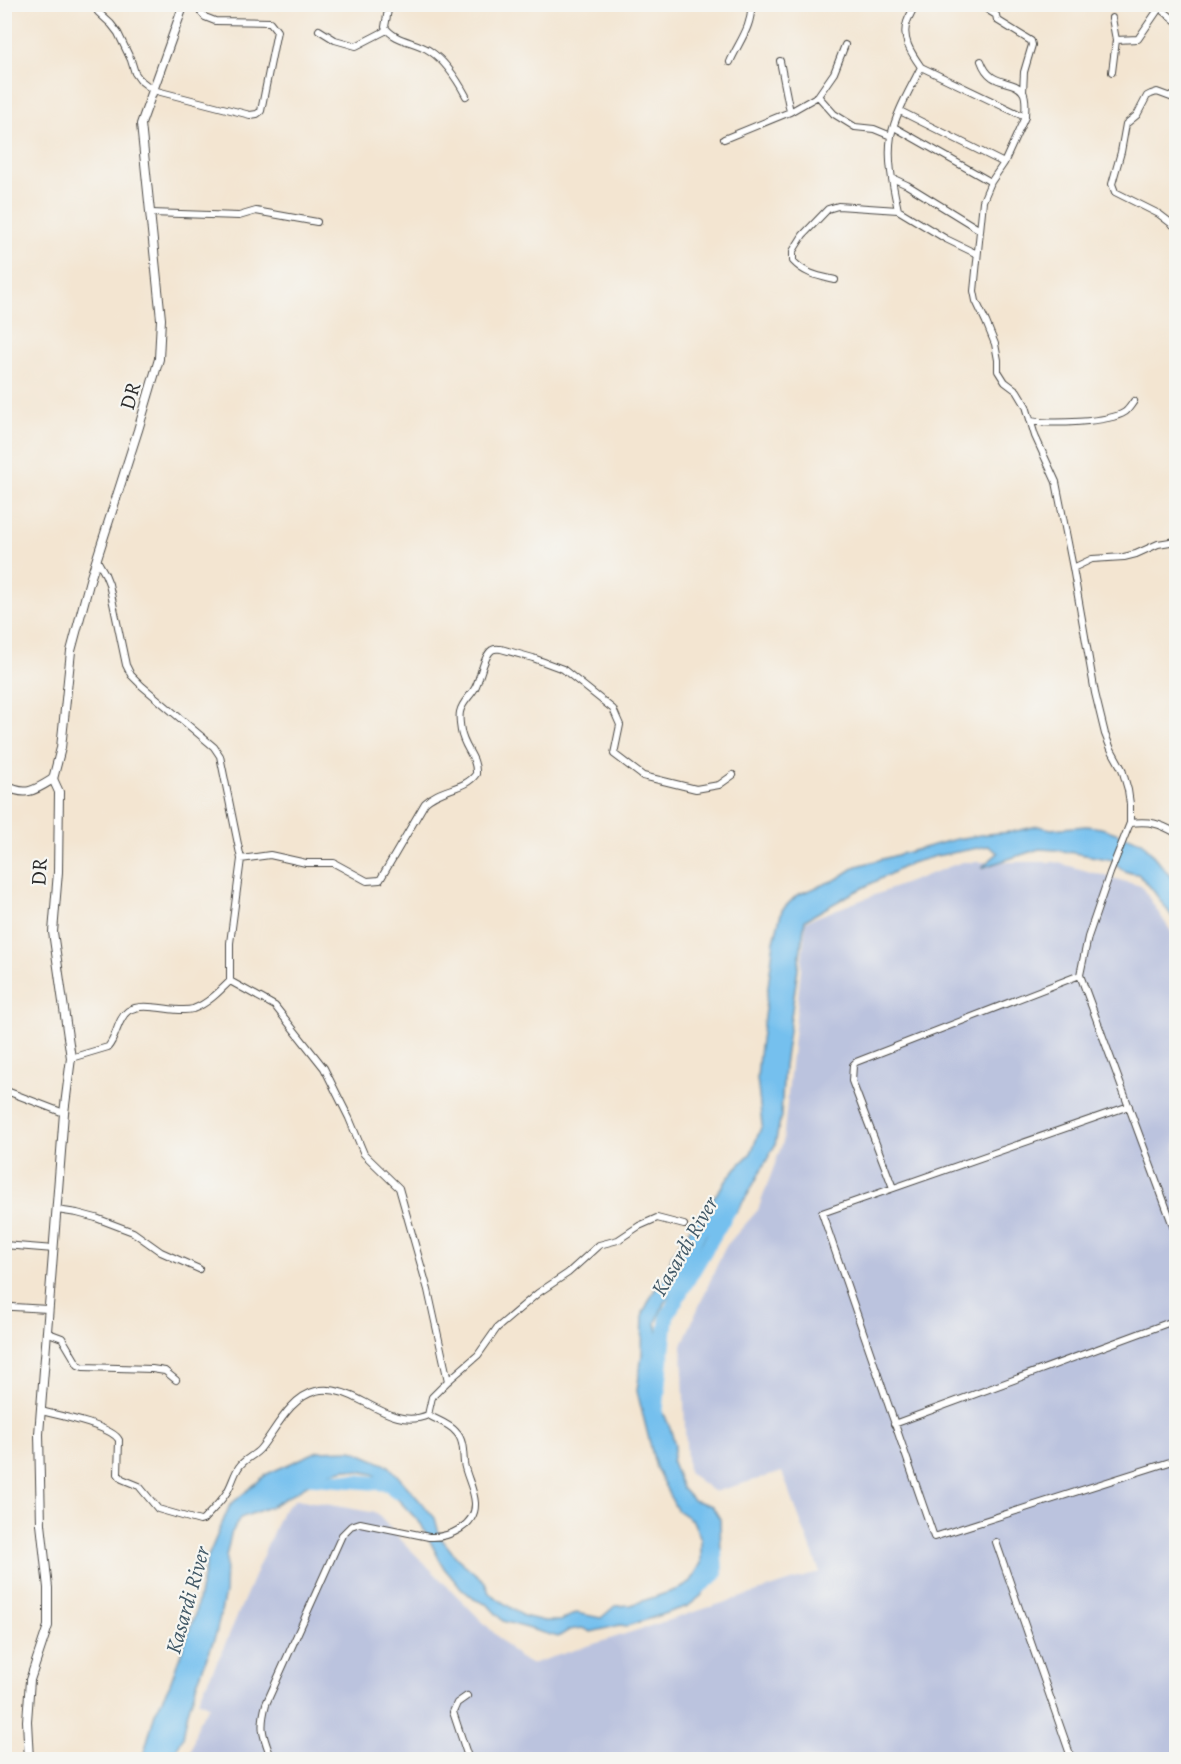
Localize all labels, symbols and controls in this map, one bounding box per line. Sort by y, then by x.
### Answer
street label: DR [113,379,147,413]
street label: DR [24,857,54,887]
water label: Kasardi River [644,1190,726,1302]
water label: Kasardi River [158,1542,218,1657]

